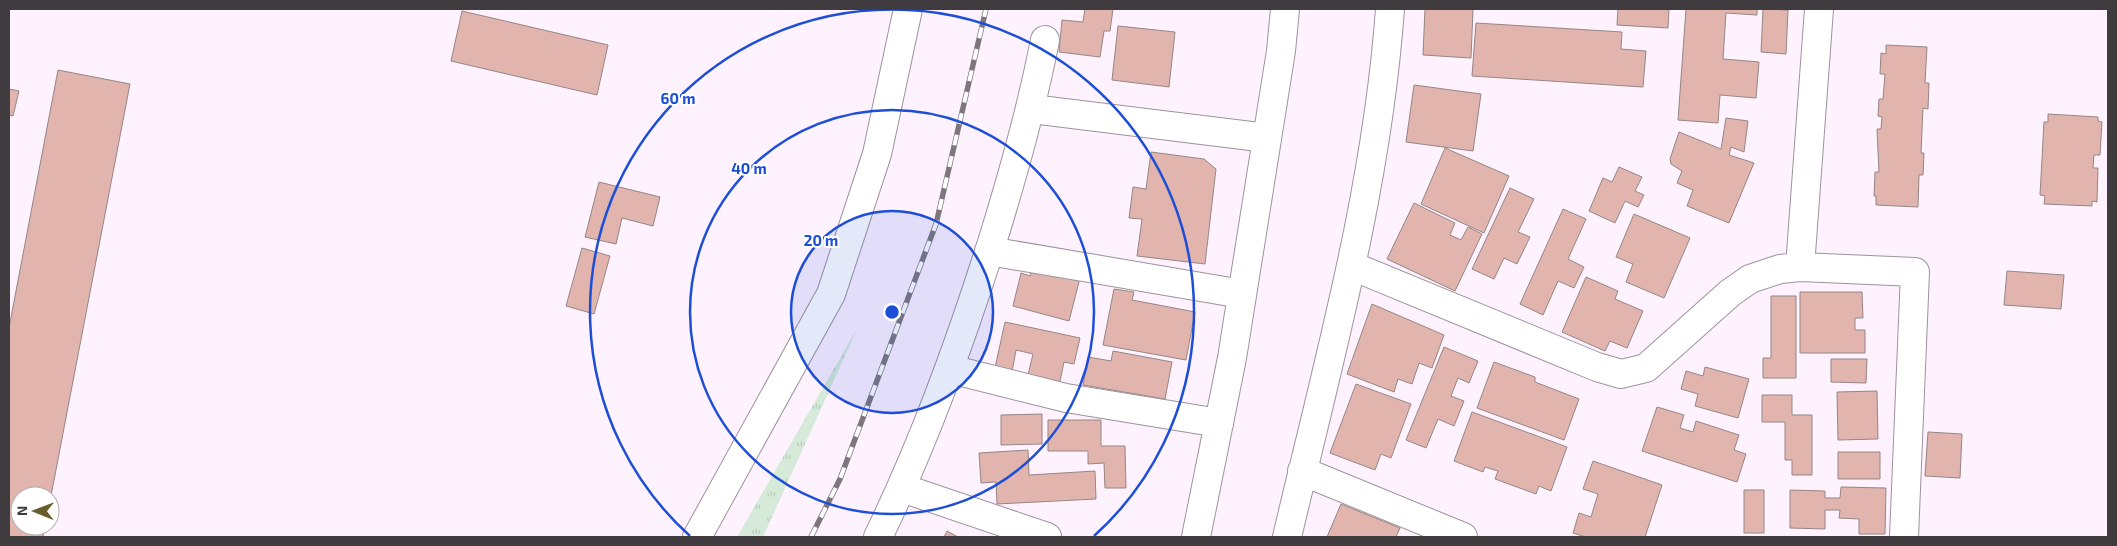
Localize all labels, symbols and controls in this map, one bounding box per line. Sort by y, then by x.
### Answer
text: 60 m [661,89,695,107]
text: 40 m [731,159,767,177]
text: 20 m [804,231,838,249]
centre of rings [883,303,901,321]
north arrow [10,486,60,536]
text: N [13,506,30,516]

